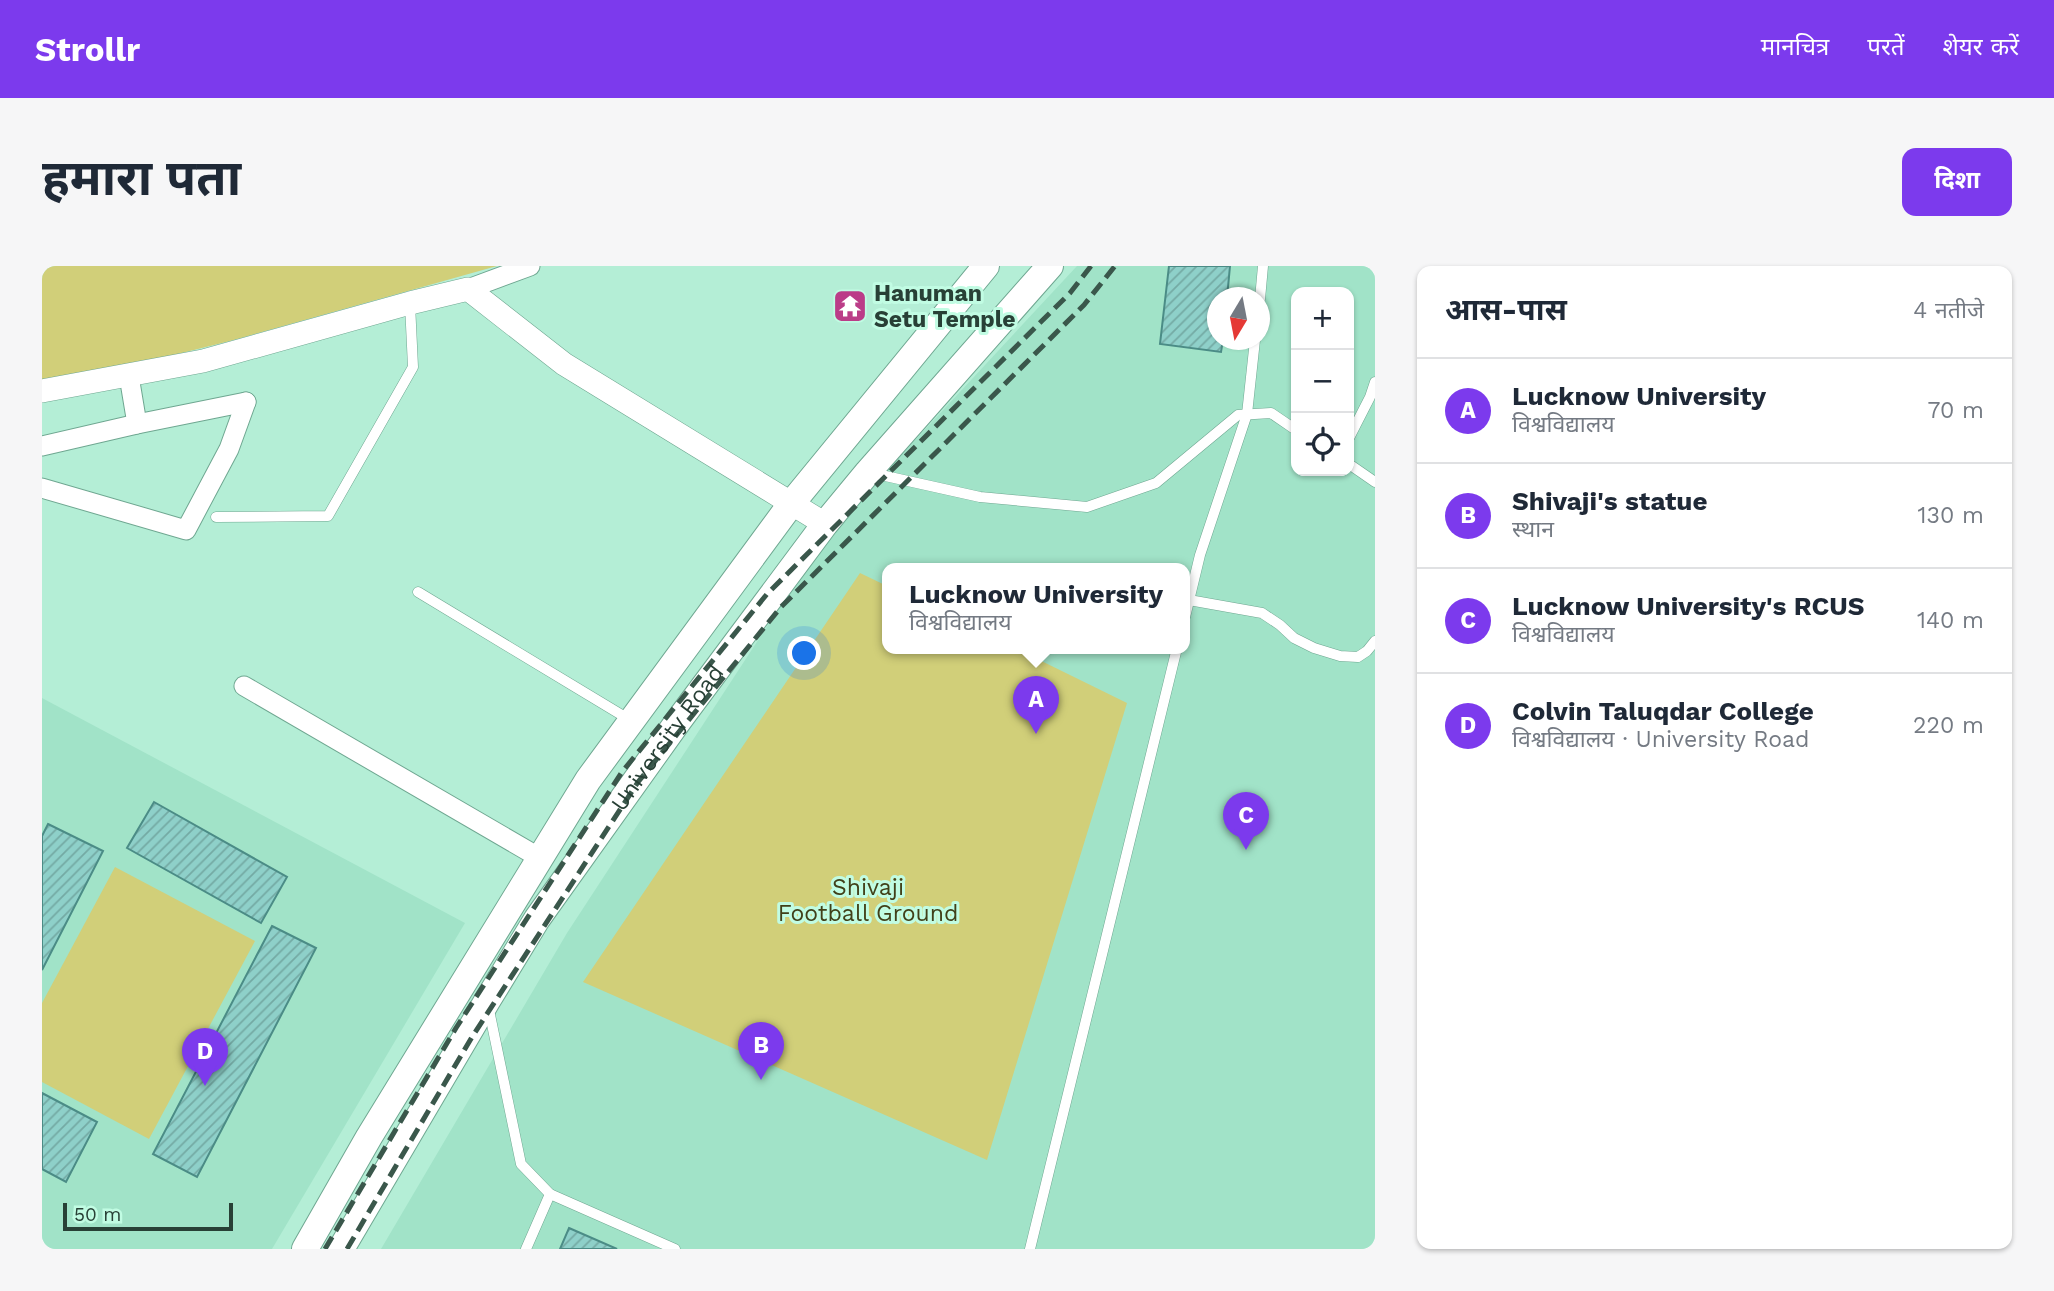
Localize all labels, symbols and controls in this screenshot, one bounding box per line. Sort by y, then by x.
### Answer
text: Strollr [35,30,140,69]
text: मानचित्र [1761,33,1829,61]
text: परतें [1867,33,1905,61]
text: शेयर करें [1943,33,2019,61]
button: दिशा [1902,148,2012,216]
text: हमारा पता [42,149,241,207]
place label: Hanuman Setu Temple [874,280,1016,333]
temple icon: Hanuman Setu Temple [831,287,869,325]
north arrow [1207,287,1270,350]
map controls [1291,287,1354,476]
button: + [1291,287,1354,350]
text: आस-पास [1445,292,1567,327]
text: 4 नतीजे [1913,297,1984,324]
button: − [1291,350,1354,413]
text: Lucknow University [1512,381,1766,411]
text: A [1460,397,1476,424]
text: 70 m [1927,397,1984,424]
text: विश्वविद्यालय [1512,411,1615,438]
button: locate [1291,413,1354,476]
text: Shivaji's statue [1512,486,1707,516]
text: B [1460,502,1476,529]
text: 130 m [1918,502,1984,529]
text: स्थान [1512,516,1554,543]
popup [882,563,1190,654]
text: Lucknow University [909,579,1163,609]
text: Lucknow University's RCUS [1512,591,1864,621]
text: C [1460,607,1476,634]
text: 140 m [1917,607,1984,634]
text: विश्वविद्यालय [909,609,1012,636]
text: विश्वविद्यालय [1512,621,1615,648]
your location [787,636,821,670]
street label: University Road [606,660,729,816]
pin: A [1013,676,1059,734]
text: Colvin Taluqdar College [1512,696,1814,726]
text: D [1460,712,1476,739]
text: 220 m [1913,712,1984,739]
text: विश्वविद्यालय · University Road [1512,726,1809,753]
pin: C [1223,792,1269,850]
park label: Shivaji Football Ground [778,874,958,927]
pin: B [738,1022,784,1080]
pin: D [182,1028,228,1086]
scale bar [63,1200,233,1232]
text: 50 m [74,1203,121,1226]

